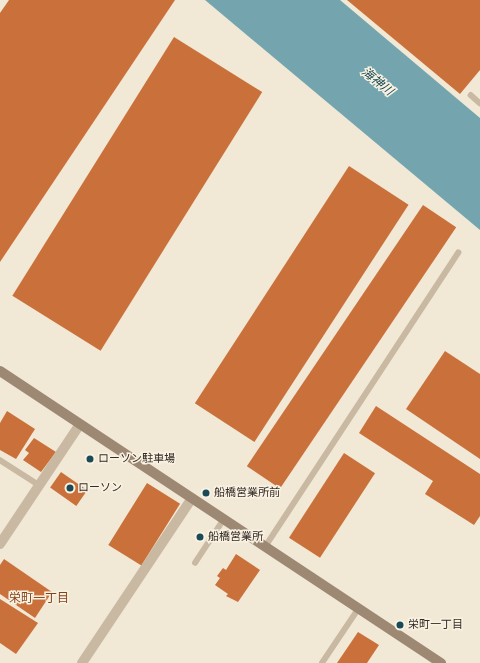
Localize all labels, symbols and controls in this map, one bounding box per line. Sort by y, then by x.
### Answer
water label: 海神川 [358,65,396,99]
place label: ローソン駐車場 [98,452,175,466]
marker: ローソン駐車場 [85,454,95,464]
place label: ローソン [78,481,122,495]
marker: ローソン [65,483,75,493]
place label: 船橋営業所前 [214,486,280,500]
marker: 船橋営業所前 [201,488,211,498]
place label: 船橋営業所 [208,530,263,544]
marker: 船橋営業所 [195,532,205,542]
district label: 栄町一丁目 [9,592,69,606]
place label: 栄町一丁目 [408,618,463,632]
marker: 栄町一丁目 [395,620,405,630]

